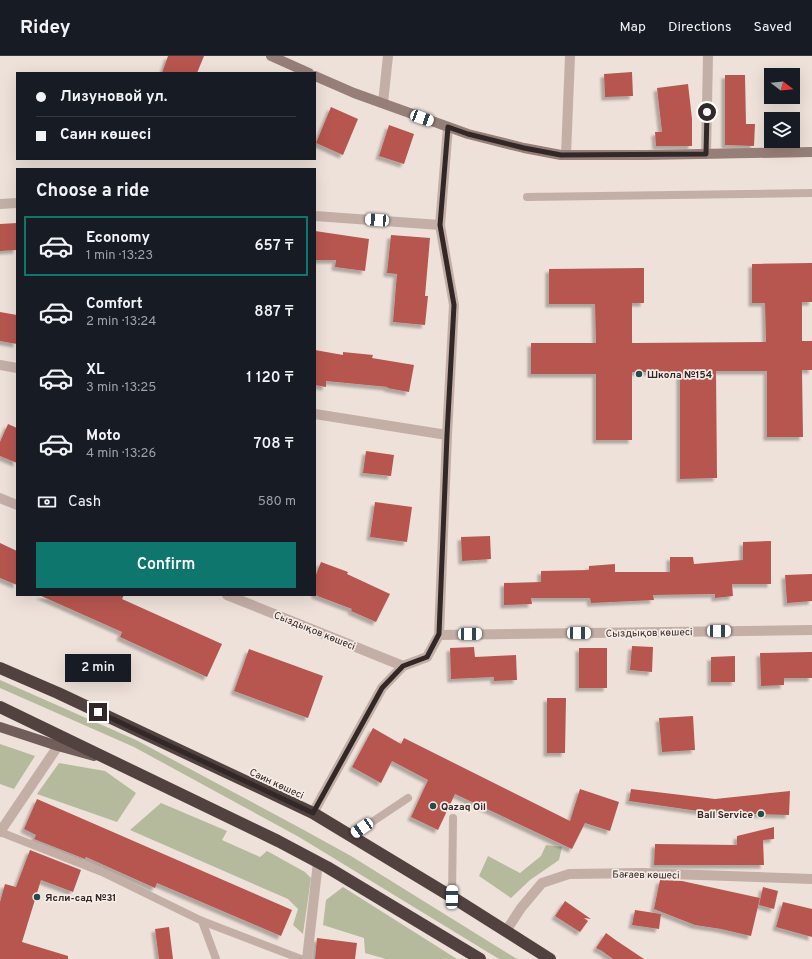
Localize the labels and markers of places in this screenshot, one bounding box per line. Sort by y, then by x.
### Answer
marker: Школа №154 [634,369,644,379]
place label: Школа №154 [647,369,712,382]
marker: Qazaq Oil [428,801,438,811]
place label: Qazaq Oil [441,801,486,814]
place label: Ball Service [697,809,753,822]
marker: Ball Service [756,809,766,819]
marker: Ясли-сад №31 [32,892,42,902]
place label: Ясли-сад №31 [45,892,116,905]

